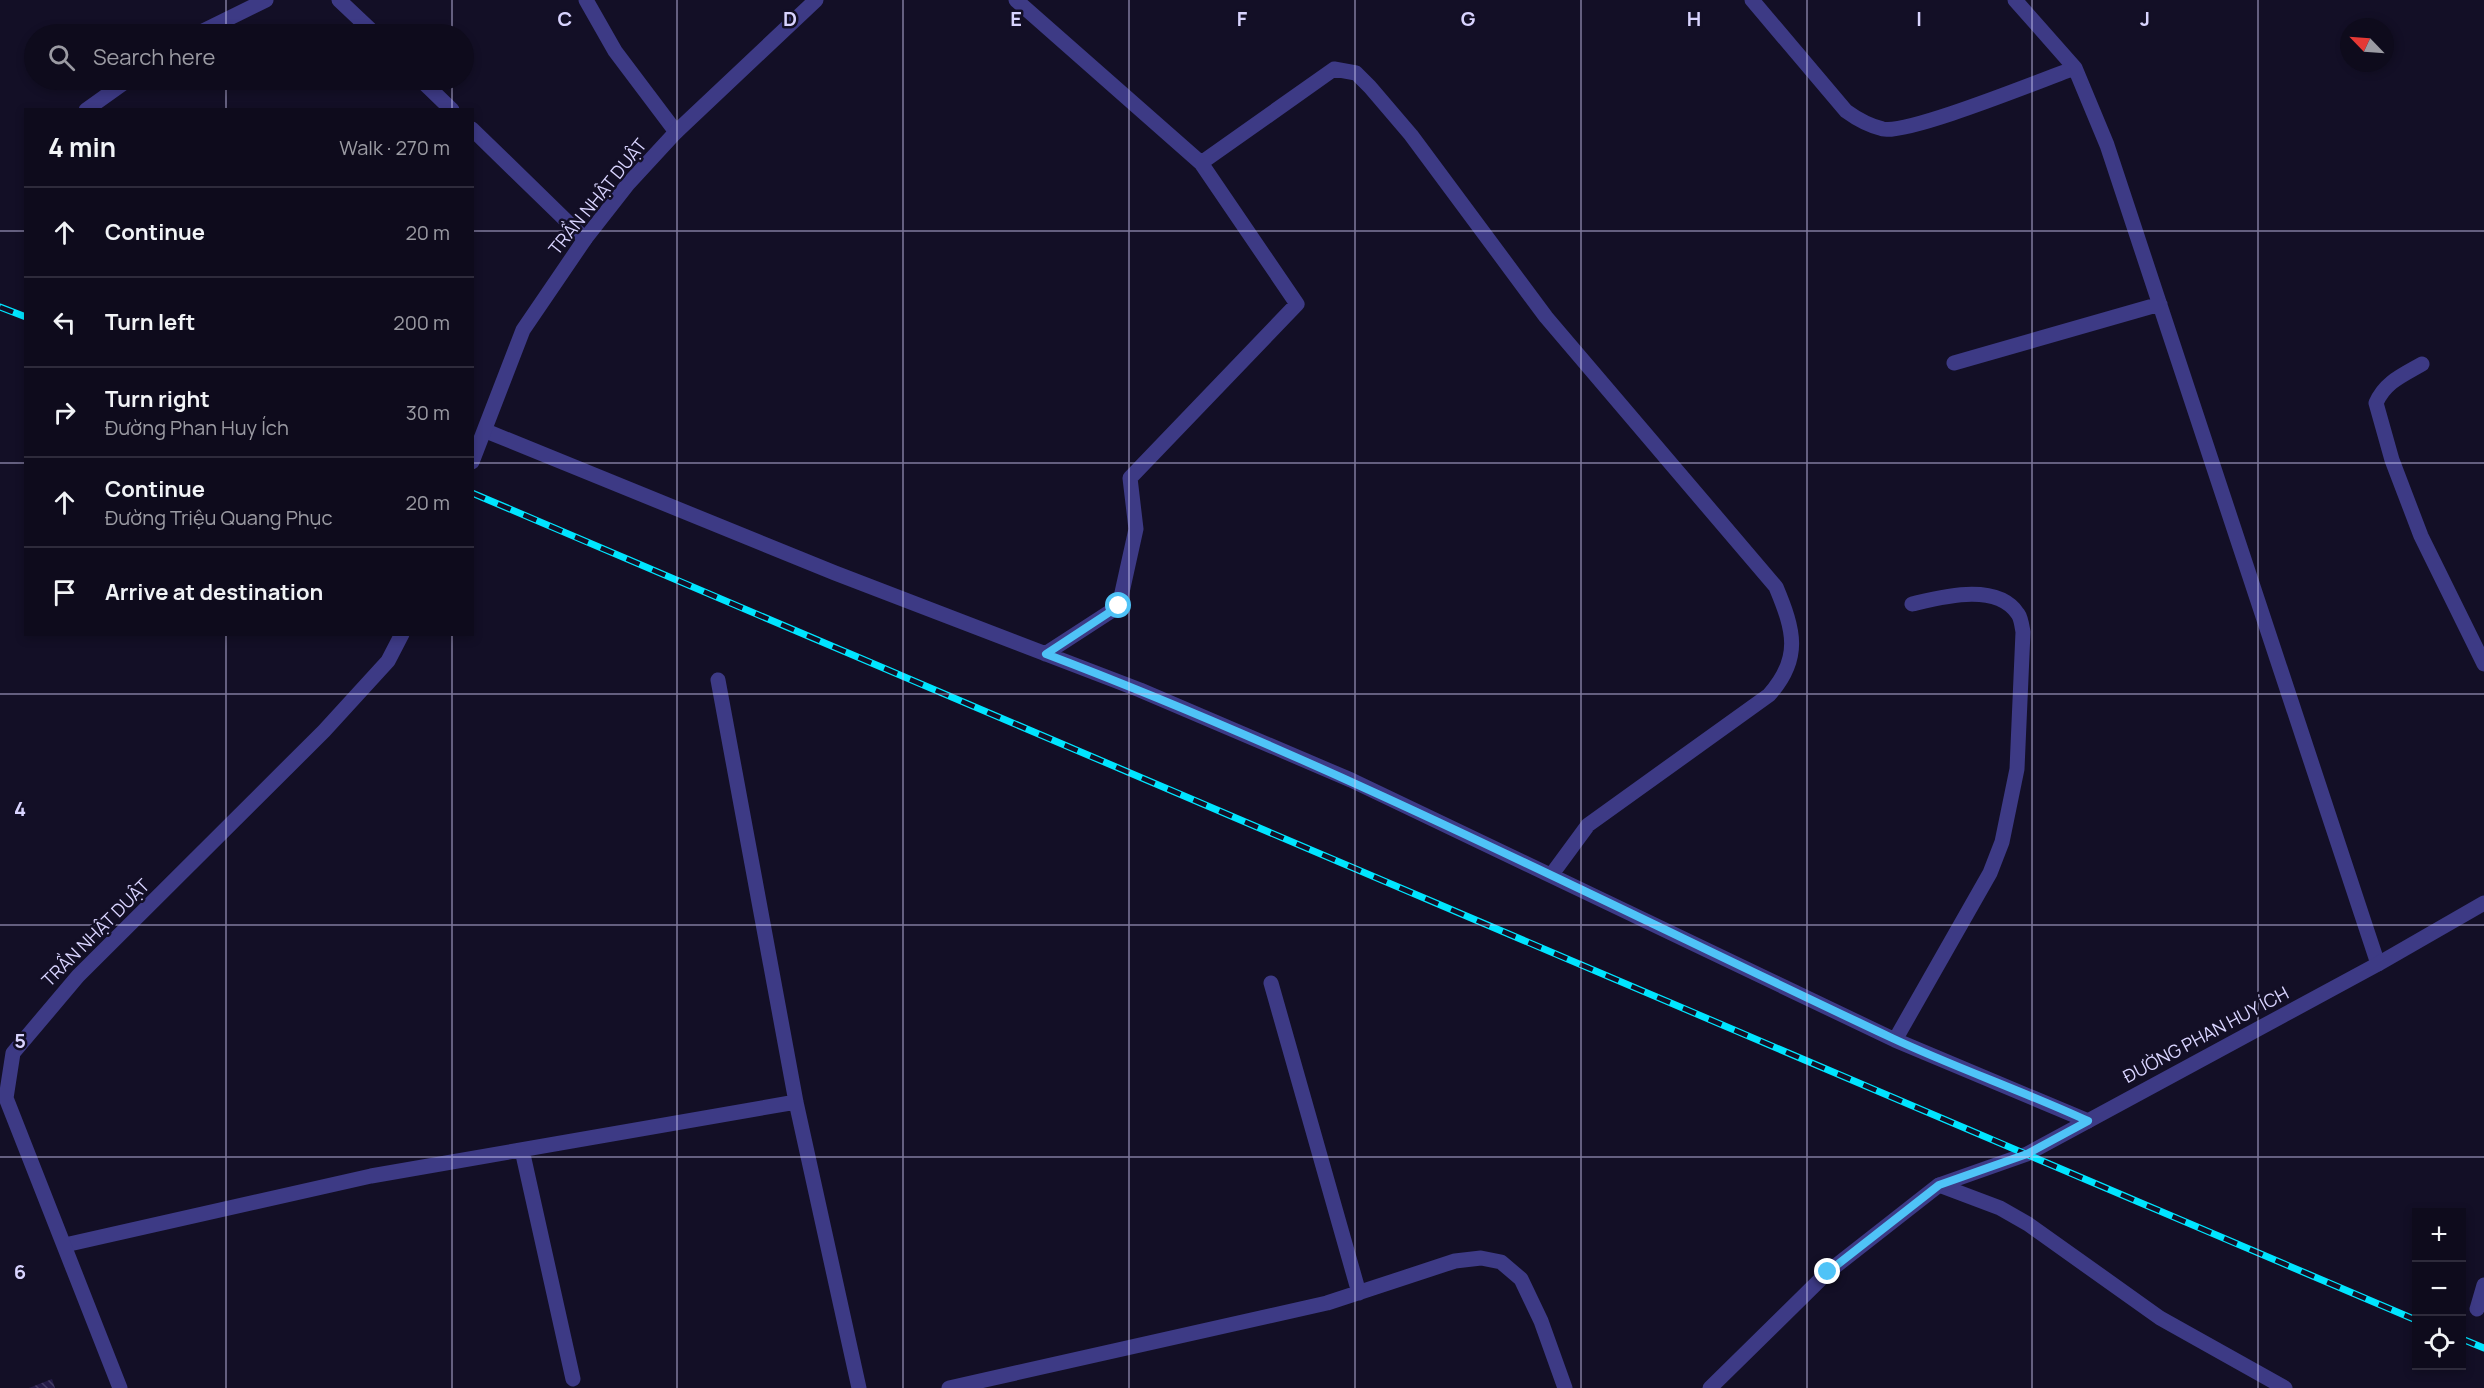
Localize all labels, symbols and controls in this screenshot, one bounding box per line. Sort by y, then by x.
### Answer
text: C [558,5,572,32]
text: D [783,5,797,32]
text: E [1010,5,1022,32]
text: F [1237,5,1248,32]
text: G [1461,5,1476,32]
text: H [1687,5,1701,32]
text: I [1916,5,1922,32]
text: J [2140,5,2150,32]
north arrow [2340,18,2394,72]
search box [24,24,474,90]
icon: search [45,41,78,74]
text: Search here [93,42,215,72]
text: 4 min [48,129,116,165]
street label: TRẦN NHẬT DUẬT [543,133,652,260]
text: Walk · 270 m [339,134,450,161]
icon: ahead [48,216,81,249]
text: Continue [105,217,205,247]
text: 20 m [405,219,450,246]
icon: left [48,306,81,339]
text: Turn left [105,307,195,337]
text: 200 m [393,309,450,336]
text: Turn right [105,384,210,414]
icon: right [48,396,81,429]
text: 30 m [406,399,450,426]
text: Đường Phan Huy Ích [105,414,289,441]
text: Continue [105,474,205,504]
icon: ahead [48,486,81,519]
text: 20 m [405,489,450,516]
text: Đường Triệu Quang Phục [105,504,333,531]
icon: arrive [48,576,81,609]
text: Arrive at destination [105,577,323,607]
route start [1105,592,1131,618]
text: 4 [14,795,26,822]
street label: TRẦN NHẬT DUẬT [36,873,155,991]
street label: ĐƯỜNG PHAN HUY ÍCH [2119,980,2292,1088]
text: 5 [14,1027,26,1054]
map controls [2412,1208,2466,1370]
button: + [2412,1208,2466,1262]
text: 6 [14,1258,26,1285]
route end [1814,1258,1840,1284]
button: − [2412,1262,2466,1316]
button: locate [2412,1316,2466,1370]

